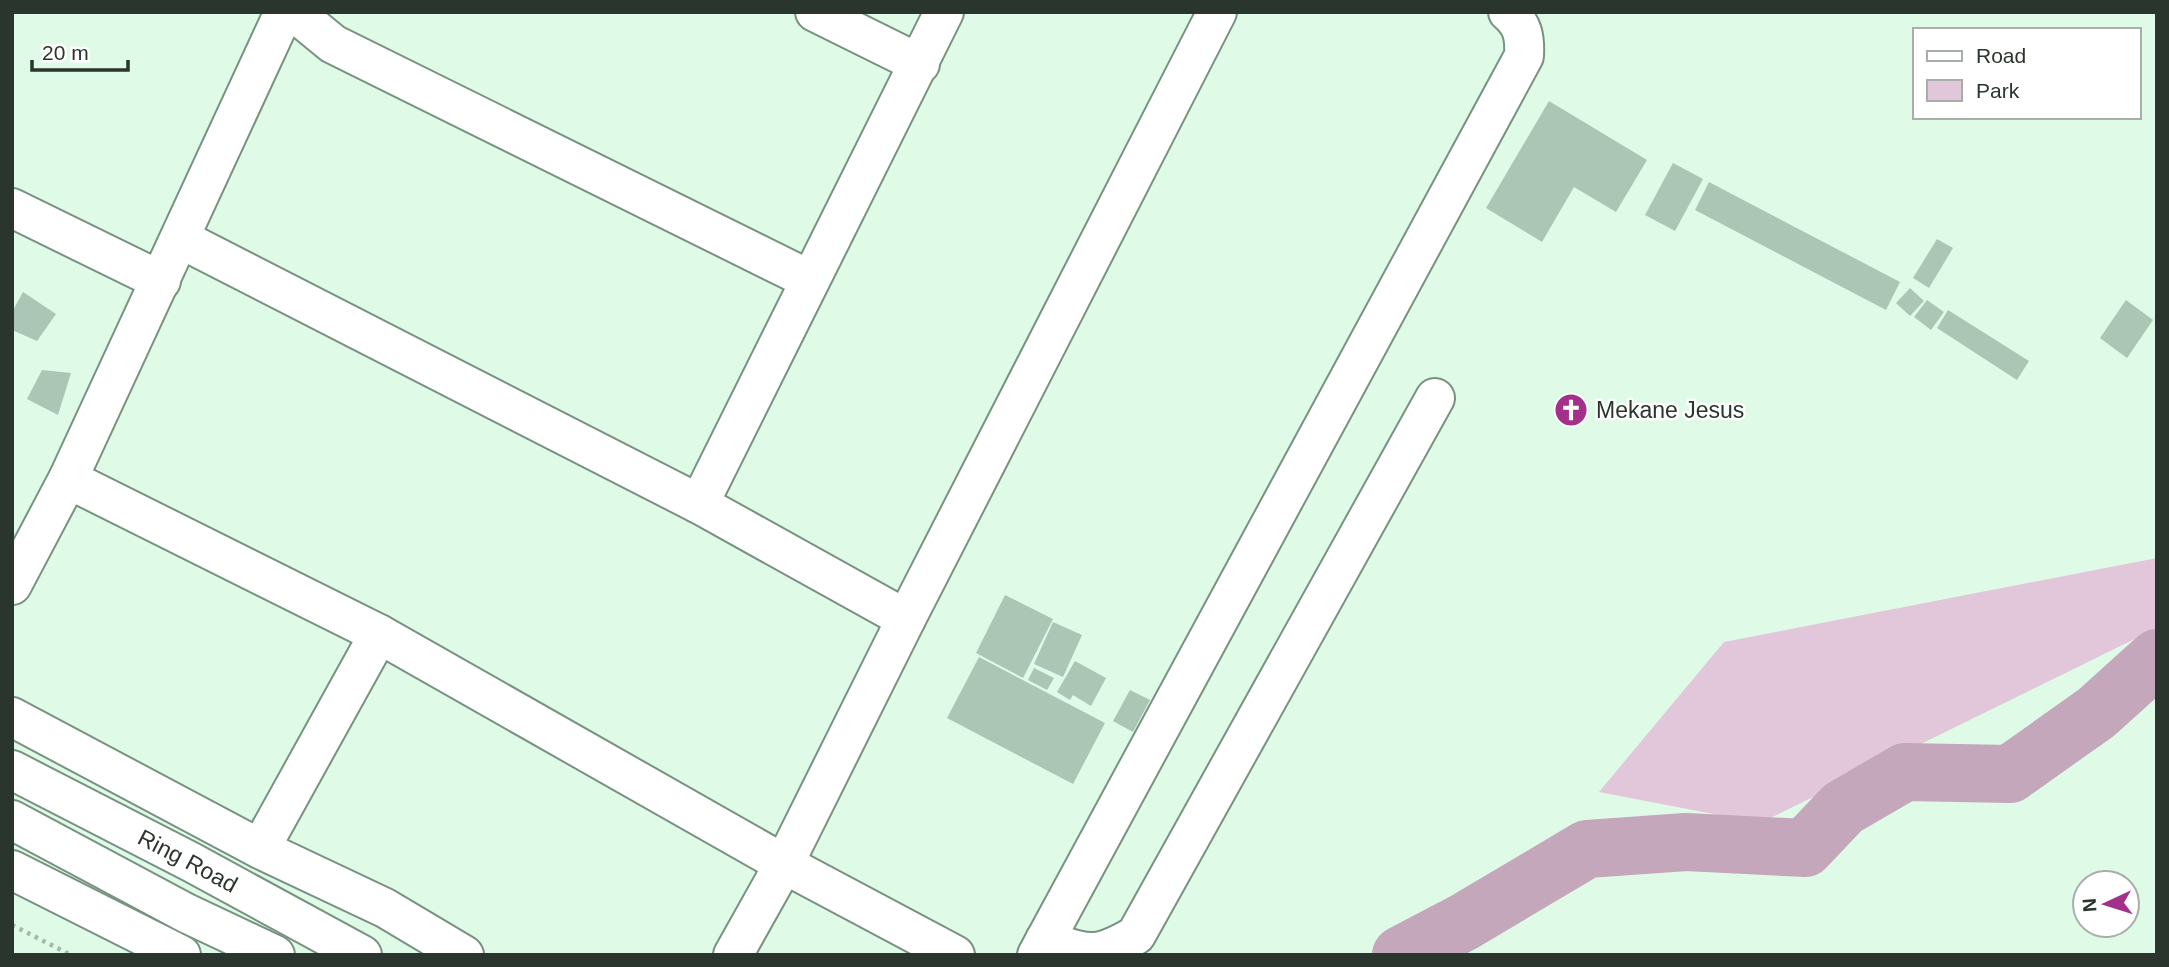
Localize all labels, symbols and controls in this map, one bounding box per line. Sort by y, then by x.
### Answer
scale bar [32,28,128,72]
legend [1913,28,2141,119]
text: 20 m [42,41,89,64]
text: Road [1976,44,2026,67]
text: Park [1976,79,2020,102]
church icon: Mekane Jesus [1552,391,1590,429]
place label: Mekane Jesus [1596,397,1744,423]
street label: Ring Road [134,824,242,898]
north arrow [2071,869,2141,939]
text: N [2079,898,2100,913]

